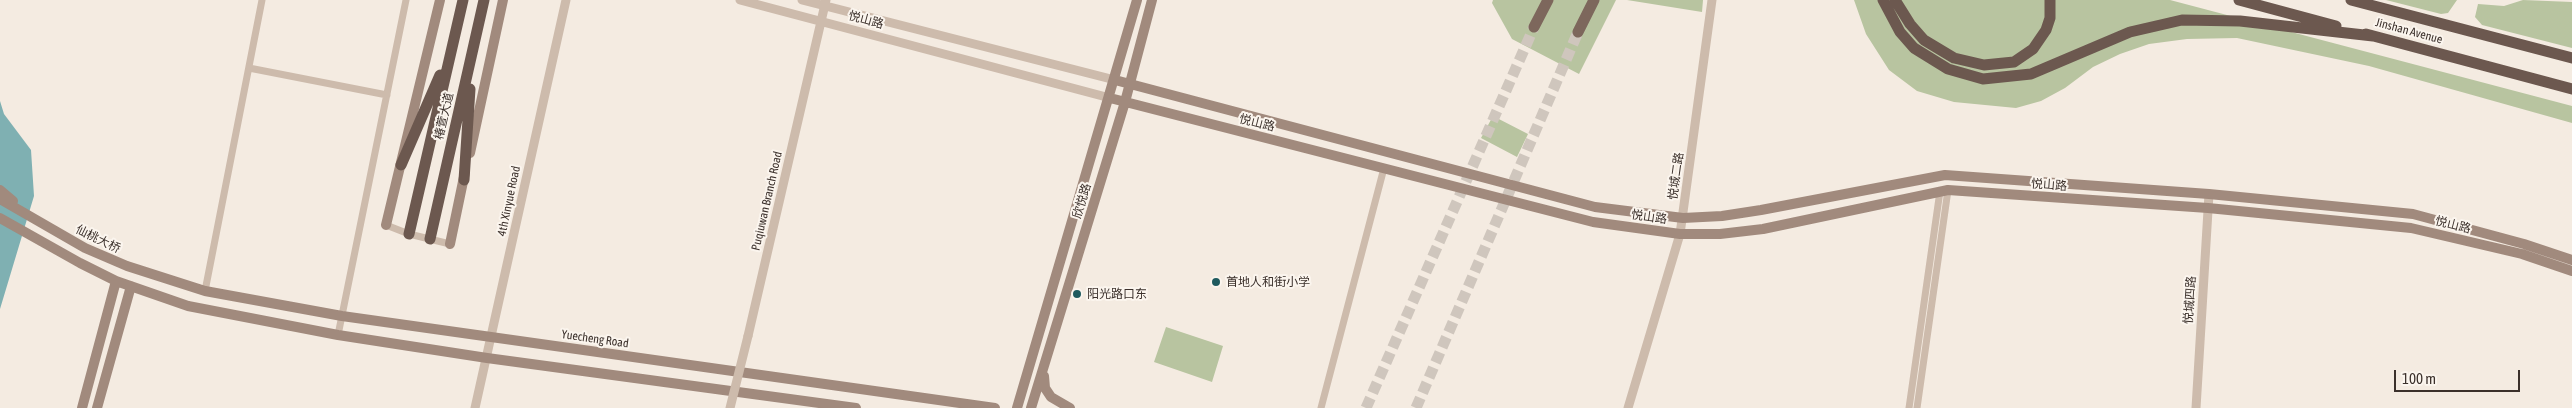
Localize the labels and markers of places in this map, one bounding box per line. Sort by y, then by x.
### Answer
place label: 首地人和街小学 [1226,275,1310,289]
marker: 首地人和街小学 [1210,276,1222,288]
place label: 阳光路口东 [1087,287,1147,301]
marker: 阳光路口东 [1071,288,1083,300]

